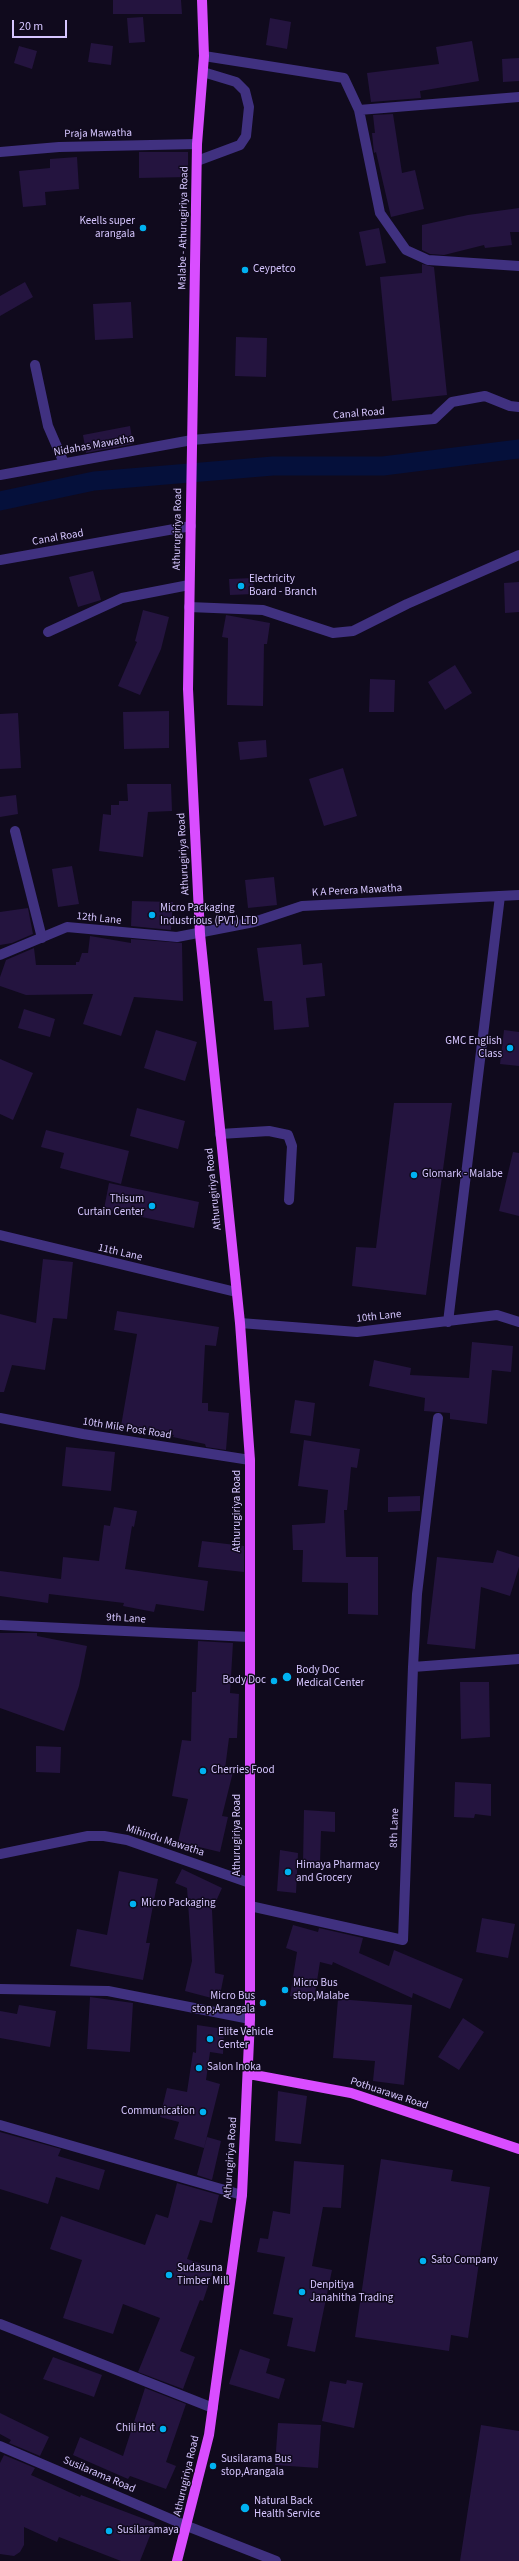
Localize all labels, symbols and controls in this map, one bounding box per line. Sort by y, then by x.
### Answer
scale bar [14,12,69,38]
text: 20 m [19,18,43,35]
street label: Praja Mawatha [64,127,132,141]
street label: Malabe - Athurugiriya Road [176,166,192,290]
place label: Keells super arangala [79,215,135,241]
marker: Keells super arangala [138,223,148,233]
place label: Ceypetco [253,263,296,277]
marker: Ceypetco [240,265,250,275]
street label: Canal Road [333,405,385,423]
street label: Nidahas Mawatha [53,432,135,460]
street label: Athurugiriya Road [171,488,185,570]
street label: Canal Road [31,527,85,549]
place label: Electricity Board - Branch [249,573,317,599]
marker: Electricity Board - Branch [236,581,246,591]
street label: Athurugiriya Road [175,813,193,895]
street label: K A Perera Mawatha [311,882,403,900]
place label: Micro Packaging Industrious (PVT) LTD [160,902,258,928]
street label: 12th Lane [76,910,122,928]
marker: Micro Packaging Industrious (PVT) LTD [147,910,157,920]
place label: GMC English Class [445,1035,502,1061]
marker: GMC English Class [505,1043,515,1053]
street label: Athurugiriya Road [203,1147,225,1231]
place label: Glomark - Malabe [422,1168,503,1182]
marker: Glomark - Malabe [409,1170,419,1180]
place label: Thisum Curtain Center [77,1193,144,1219]
marker: Thisum Curtain Center [147,1201,157,1211]
street label: 11th Lane [96,1241,144,1265]
street label: 10th Lane [356,1308,402,1326]
street label: 10th Mile Post Road [82,1415,172,1443]
street label: Athurugiriya Road [231,1470,245,1552]
street label: 9th Lane [106,1611,146,1627]
place label: Body Doc Medical Center [296,1664,364,1690]
marker: Body Doc Medical Center [281,1671,293,1683]
place label: Body Doc [222,1674,266,1688]
marker: Body Doc [269,1676,279,1686]
place label: Cherries Food [211,1764,275,1778]
marker: Cherries Food [198,1766,208,1776]
street label: Athurugiriya Road [231,1794,245,1876]
street label: 8th Lane [388,1808,402,1848]
street label: Mihindu Mawatha [124,1822,206,1860]
place label: Himaya Pharmacy and Grocery [296,1859,380,1885]
marker: Himaya Pharmacy and Grocery [283,1867,293,1877]
place label: Micro Packaging [141,1897,216,1911]
marker: Micro Packaging [128,1899,138,1909]
place label: Micro Bus stop,Malabe [293,1977,349,2003]
marker: Micro Bus stop,Malabe [280,1985,290,1995]
place label: Micro Bus stop,Arangala [192,1990,255,2016]
marker: Micro Bus stop,Arangala [258,1998,268,2008]
place label: Elite Vehicle Center [218,2026,273,2052]
marker: Elite Vehicle Center [205,2034,215,2044]
place label: Salon Inoka [207,2061,261,2075]
marker: Salon Inoka [194,2063,204,2073]
street label: Pothuarawa Road [348,2075,430,2113]
place label: Communication [121,2105,195,2119]
marker: Communication [198,2107,208,2117]
street label: Athurugiriya Road [222,2116,240,2200]
place label: Sato Company [431,2254,498,2268]
marker: Sato Company [418,2256,428,2266]
place label: Sudasuna Timber Mill [177,2262,229,2288]
marker: Sudasuna Timber Mill [164,2270,174,2280]
place label: Denpitiya Janahitha Trading [310,2279,393,2305]
marker: Denpitiya Janahitha Trading [297,2287,307,2297]
place label: Chili Hot [116,2422,155,2436]
marker: Chili Hot [158,2424,168,2434]
street label: Athurugiriya Road [171,2434,203,2518]
place label: Susilarama Bus stop,Arangala [221,2453,292,2479]
street label: Susilarama Road [61,2454,137,2496]
marker: Susilarama Bus stop,Arangala [208,2461,218,2471]
place label: Natural Back Health Service [254,2495,320,2521]
marker: Natural Back Health Service [239,2502,251,2514]
place label: Susilaramaya [117,2524,179,2538]
marker: Susilaramaya [104,2526,114,2536]

